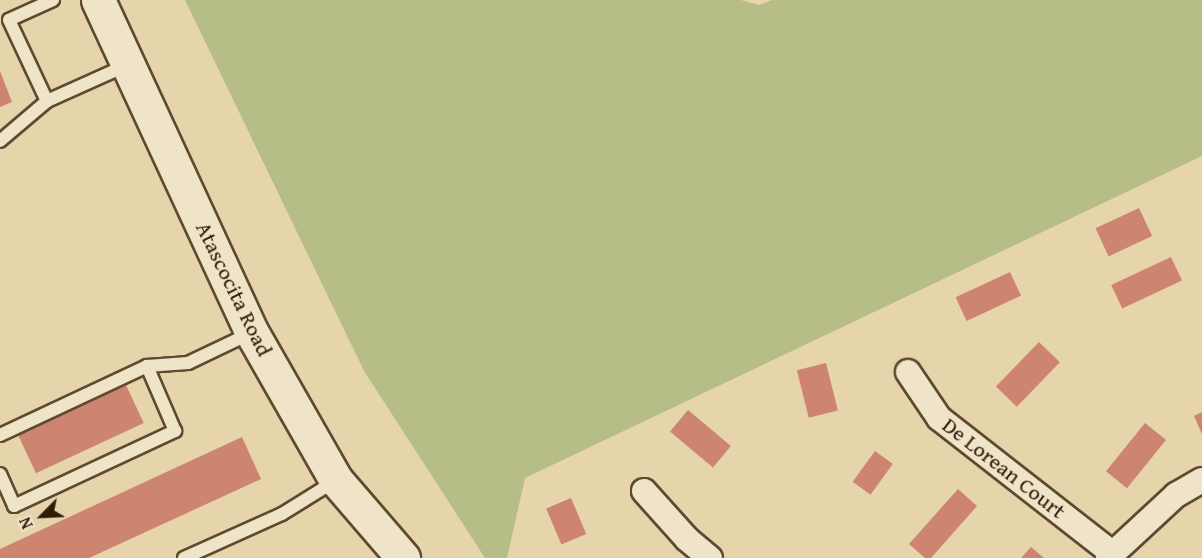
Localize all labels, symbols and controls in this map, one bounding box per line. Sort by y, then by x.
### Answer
street label: Atascocita Road [190,218,278,360]
street label: De Lorean Court [937,412,1071,524]
north arrow [12,486,72,546]
text: N [12,514,39,533]

